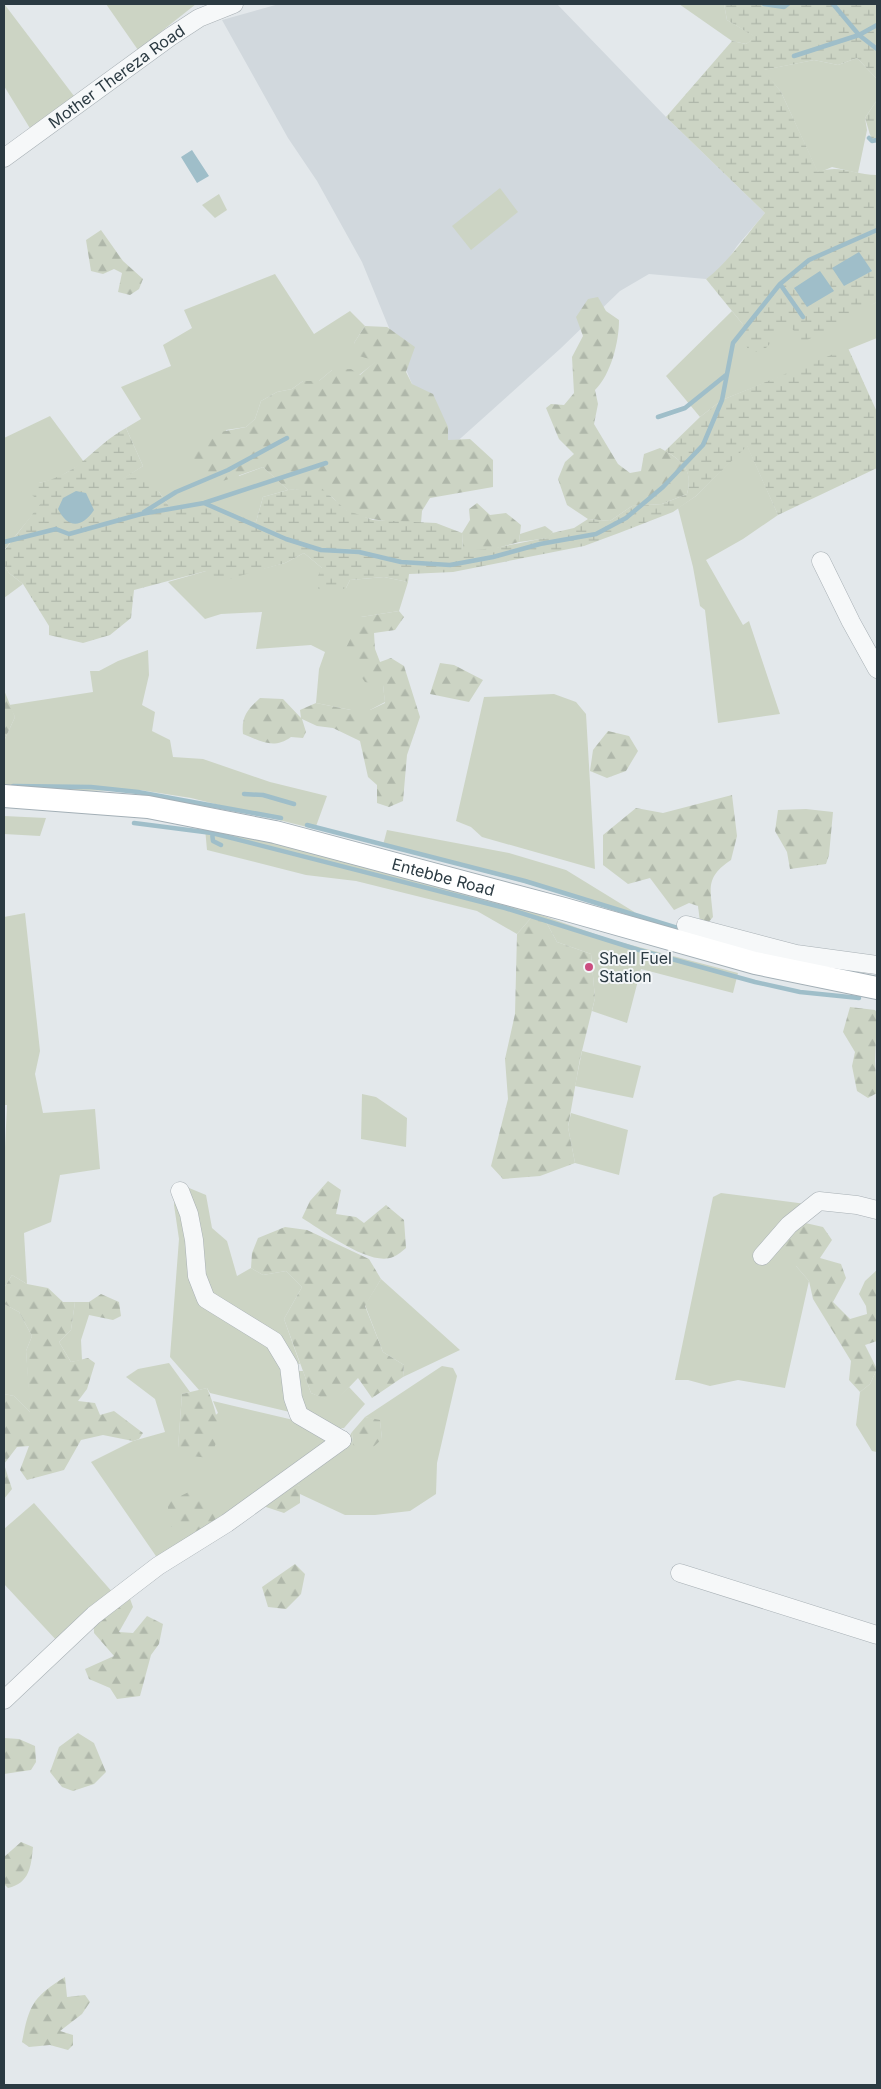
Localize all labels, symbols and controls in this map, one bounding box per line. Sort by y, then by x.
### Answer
street label: Mother Thereza Road [44,20,188,132]
street label: Entebbe Road [390,854,497,900]
place label: Shell Fuel Station [599,948,672,986]
marker: Shell Fuel Station [583,961,595,973]

